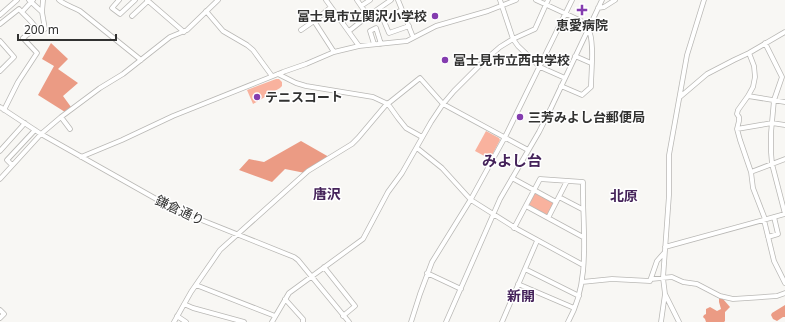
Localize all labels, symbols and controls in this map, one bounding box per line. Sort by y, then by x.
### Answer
marker: 恵愛病院 [576,4,588,16]
place label: 富士見市立関沢小学校 [297,7,427,25]
marker: 富士見市立関沢小学校 [430,11,440,21]
scale bar [18,16,116,42]
place label: 恵愛病院 [556,16,608,34]
text: 200 m [24,21,59,38]
place label: 富士見市立西中学校 [453,51,570,69]
marker: 富士見市立西中学校 [440,55,450,65]
place label: テニスコート [265,88,343,106]
marker: テニスコート [252,92,262,102]
place label: 三芳みよし台郵便局 [528,108,645,126]
marker: 三芳みよし台郵便局 [515,112,525,122]
district label: みよし台 [482,150,542,170]
district label: 唐沢 [313,184,341,203]
district label: 北原 [610,186,638,205]
street label: 鎌倉通り [153,191,207,229]
district label: 新開 [507,286,535,305]

